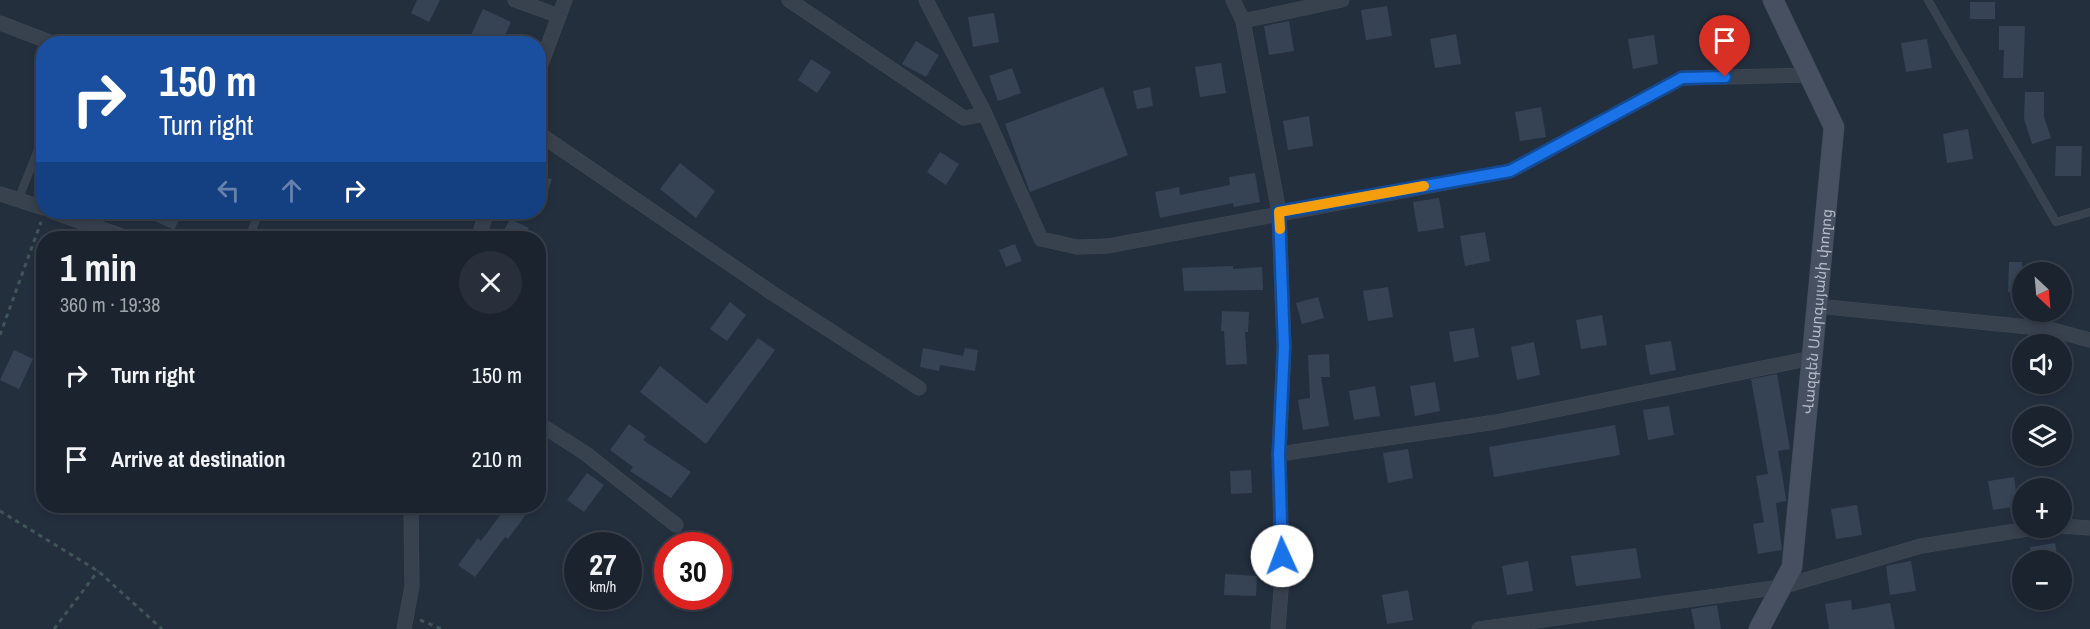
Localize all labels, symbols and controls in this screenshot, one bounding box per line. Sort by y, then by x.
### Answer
pin [1699,15,1750,77]
icon: arrive [1708,24,1741,57]
text: 150 m [159,53,257,109]
icon: right [60,60,138,138]
text: Turn right [159,107,253,143]
icon: left [212,174,245,207]
icon: ahead [275,174,308,207]
icon: right [338,174,371,207]
street label: Վազգեն Սարգսյանի փողոց [1796,208,1837,415]
text: 1 min [60,244,137,292]
button: close [459,251,522,314]
north arrow [2012,262,2072,322]
map controls [2012,262,2072,610]
text: 360 m · 19:38 [60,291,160,318]
button: sound [2012,334,2072,394]
icon: right [60,359,93,392]
text: Turn right [111,360,195,390]
text: 150 m [472,360,522,390]
button: layers [2012,406,2072,466]
icon: arrive [60,443,93,476]
text: Arrive at destination [111,444,285,474]
text: 210 m [472,444,522,474]
button: + [2012,478,2072,538]
position arrow [1250,524,1314,588]
speed limit sign: 30 [654,532,732,610]
text: 27 [589,544,617,584]
button: − [2012,550,2072,610]
text: km/h [590,576,616,597]

